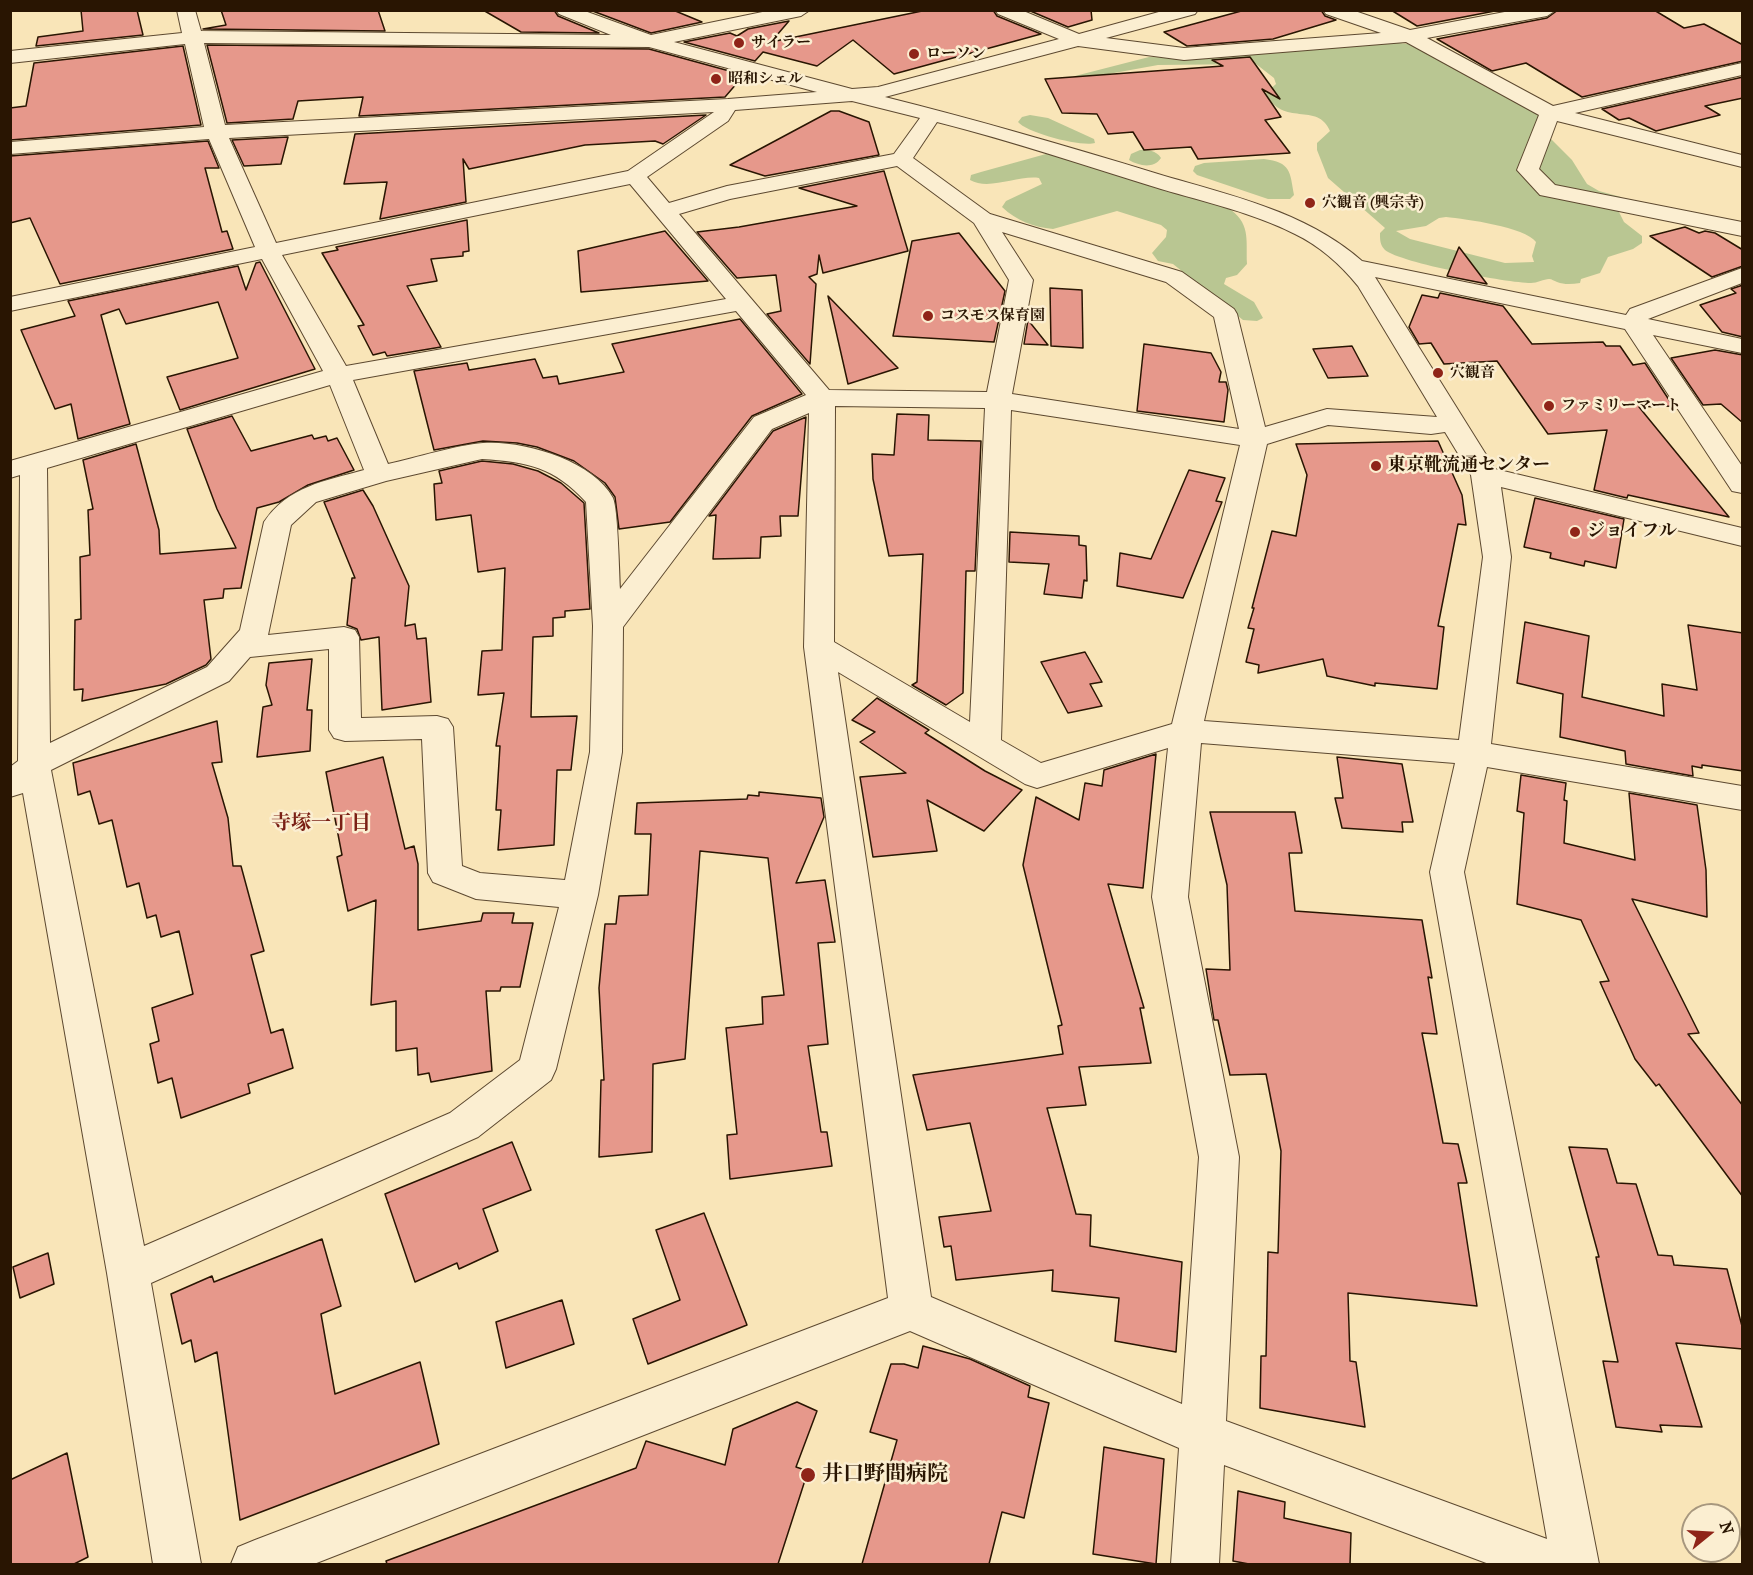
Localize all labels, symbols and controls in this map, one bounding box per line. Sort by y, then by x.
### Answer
place label: サイラー [751,34,811,52]
marker: サイラー [732,36,746,50]
place label: ローソン [926,45,986,63]
marker: ローソン [907,47,921,61]
place label: 昭和シェル [728,70,803,88]
marker: 昭和シェル [709,72,723,86]
place label: 穴観音 (興宗寺) [1322,194,1424,212]
marker: 穴観音 (興宗寺) [1303,196,1317,210]
place label: コスモス保育園 [940,307,1045,325]
marker: コスモス保育園 [921,309,935,323]
place label: 穴観音 [1450,364,1495,382]
marker: 穴観音 [1431,366,1445,380]
place label: ファミリーマート [1561,397,1681,415]
marker: ファミリーマート [1542,399,1556,413]
place label: 東京靴流通センター [1388,455,1550,477]
marker: 東京靴流通センター [1369,459,1383,473]
place label: ジョイフル [1587,521,1677,543]
marker: ジョイフル [1568,525,1582,539]
district label: 寺塚一丁目 [271,812,371,836]
place label: 井口野間病院 [822,1462,948,1488]
marker: 井口野間病院 [799,1466,817,1484]
north arrow [1681,1503,1741,1563]
text: N [1716,1519,1738,1537]

